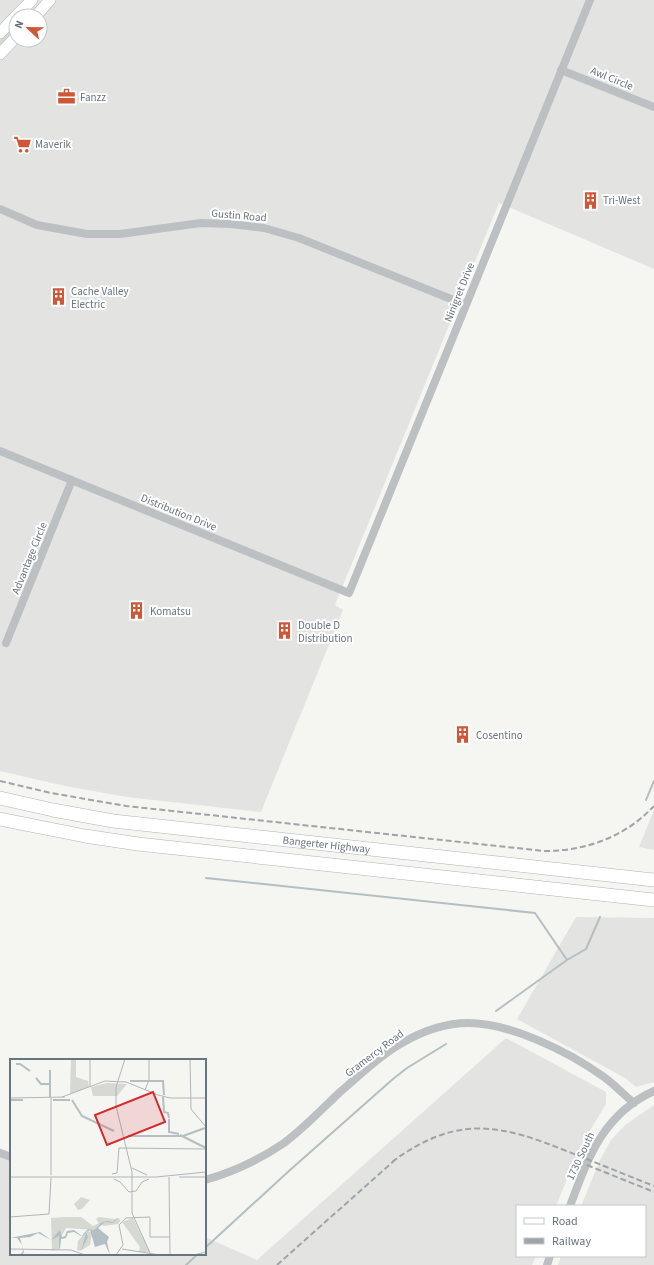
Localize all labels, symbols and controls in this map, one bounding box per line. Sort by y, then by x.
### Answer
north arrow [8,8,48,48]
text: N [11,18,28,31]
street label: Awl Circle [588,63,636,94]
office icon: Fanzz [57,87,77,107]
place label: Fanzz [80,90,106,105]
supermarket icon: Maverik [12,134,32,154]
place label: Maverik [35,137,72,152]
building icon: Tri-West [580,190,600,210]
place label: Tri-West [603,193,641,208]
street label: Gustin Road [211,206,267,225]
street label: Ninigret Drive [441,260,478,324]
place label: Cache Valley Electric [71,284,129,312]
building icon: Cache Valley Electric [48,287,68,307]
street label: Distribution Drive [139,490,219,535]
street label: Advantage Circle [8,519,51,597]
building icon: Komatsu [127,601,147,621]
place label: Komatsu [150,604,191,619]
place label: Double D Distribution [298,618,353,646]
building icon: Double D Distribution [275,621,295,641]
building icon: Cosentino [453,725,473,745]
place label: Cosentino [476,728,523,743]
street label: Bangerter Highway [282,833,371,857]
street label: Gramercy Road [342,1026,407,1081]
inset map [10,1059,206,1255]
street label: 1730 South [563,1130,598,1183]
legend [516,1205,646,1257]
text: Road [552,1213,578,1230]
text: Railway [552,1233,591,1250]

